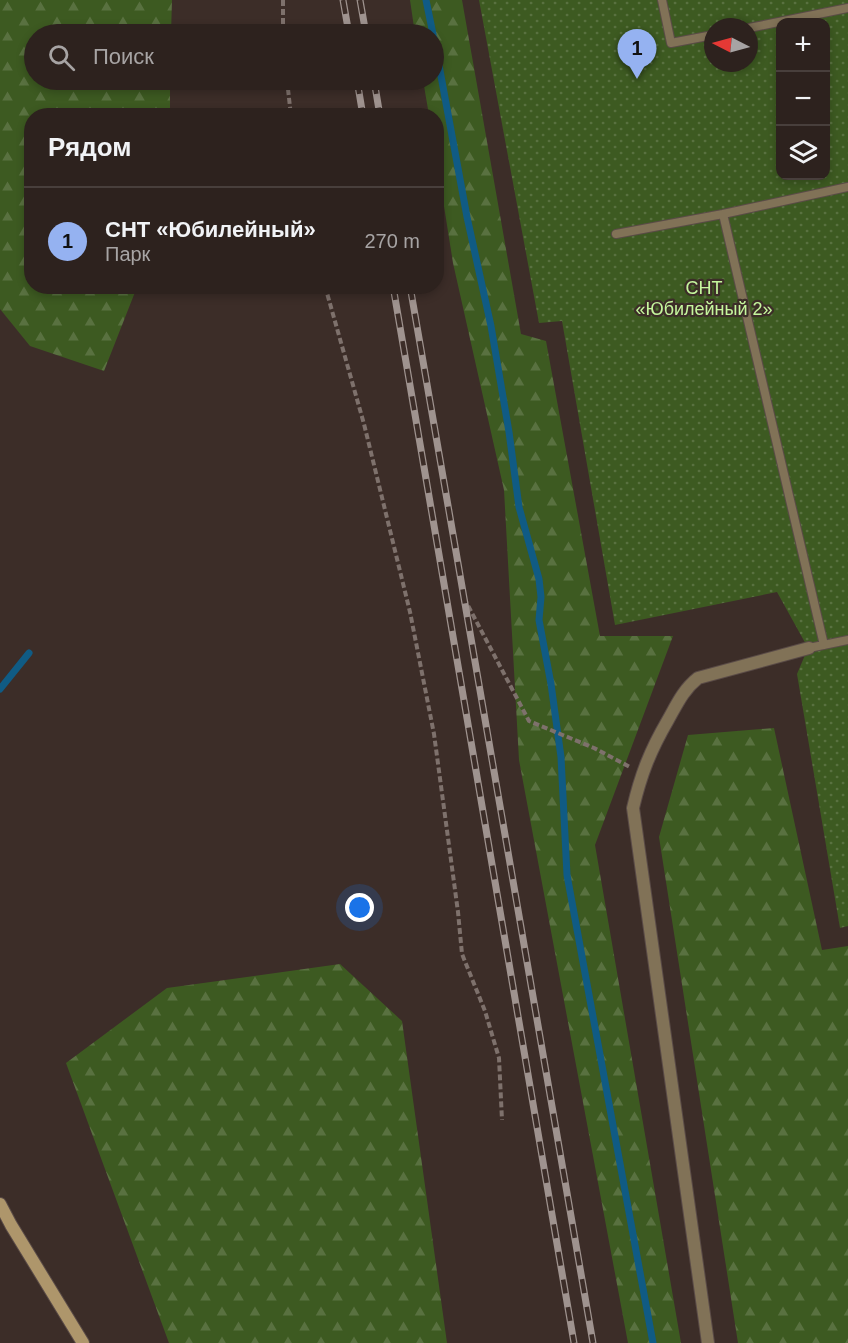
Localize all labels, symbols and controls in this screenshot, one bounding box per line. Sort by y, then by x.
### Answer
north arrow [704,18,758,72]
map controls [776,18,830,180]
button: + [776,18,830,72]
search box [24,24,444,90]
pin: 1 [618,29,656,79]
icon: search [45,41,78,74]
text: Поиск [93,44,154,69]
button: − [776,72,830,126]
button: layers [776,126,830,180]
text: Рядом [48,132,131,162]
text: СНТ «Юбилейный» [105,217,316,242]
text: 1 [62,230,73,252]
text: 270 m [364,230,420,252]
text: Парк [105,243,150,265]
park label: СНТ «Юбилейный 2» [635,278,773,319]
your location [345,893,374,922]

